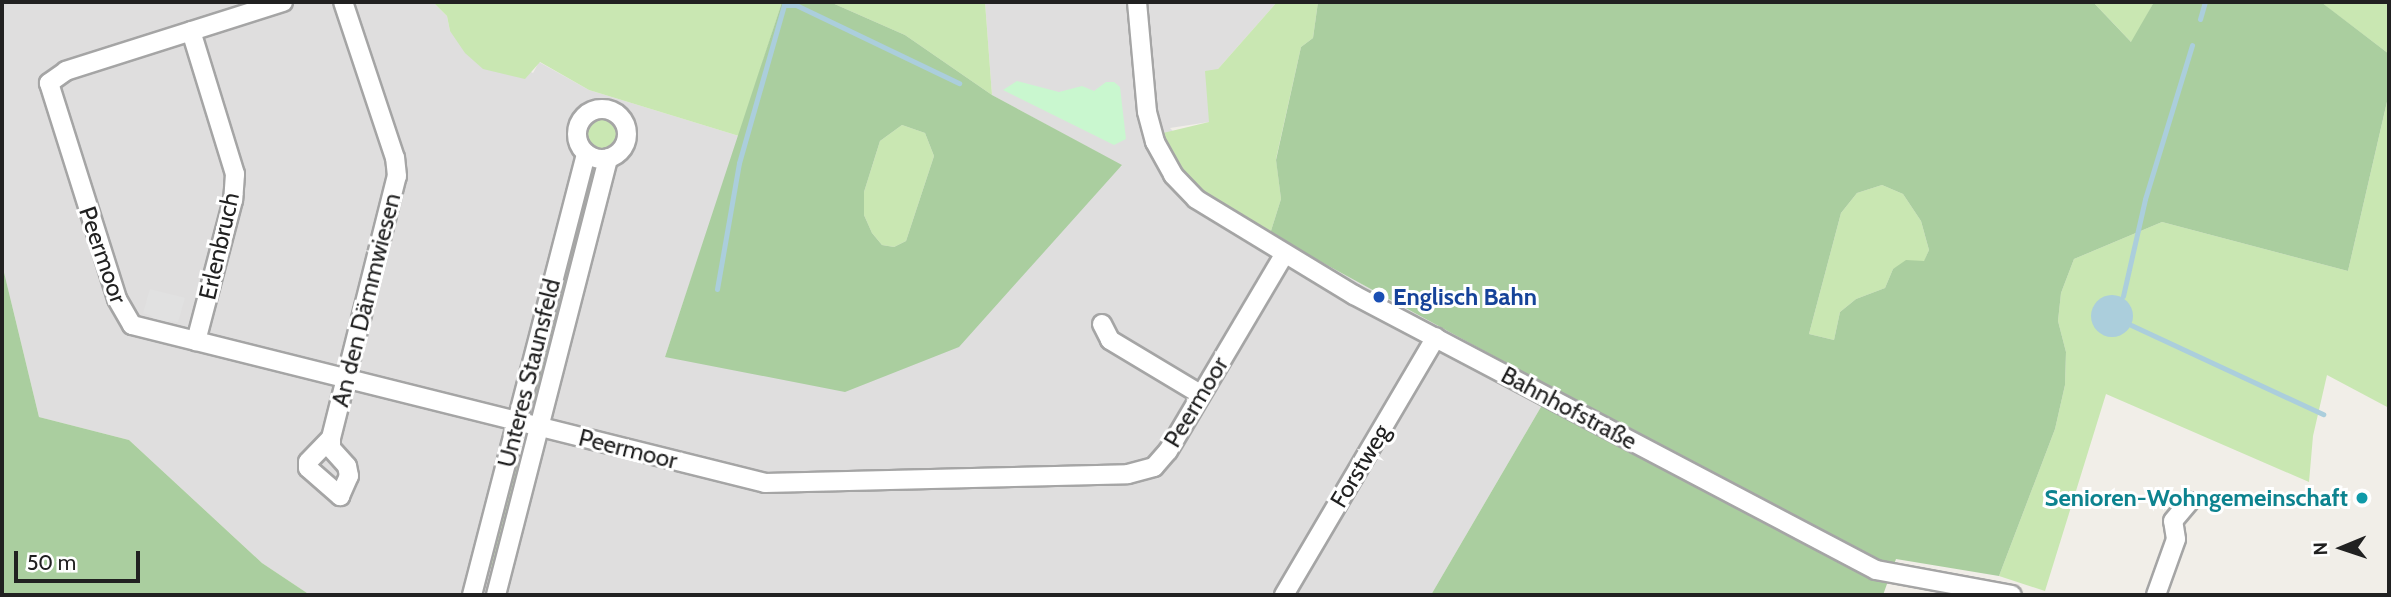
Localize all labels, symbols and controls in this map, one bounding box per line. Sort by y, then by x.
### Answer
street label: Erlenbruch [193,190,245,302]
street label: An den Dämmwiesen [326,190,406,410]
street label: Peermoor [73,203,133,307]
street label: Unteres Staunsfeld [492,276,566,470]
place label: Englisch Bahn [1393,283,1537,311]
marker: Englisch Bahn [1371,289,1387,305]
street label: Peermoor [1158,351,1234,453]
street label: Bahnhofstraße [1496,360,1642,456]
street label: Forstweg [1324,419,1396,513]
street label: Peermoor [576,423,680,475]
place label: Senioren-Wohngemeinschaft [2045,484,2348,512]
marker: Senioren-Wohngemeinschaft [2354,490,2370,506]
north arrow [2307,513,2377,583]
scale bar [18,538,144,582]
text: N [2309,542,2332,556]
text: 50 m [27,550,76,575]

